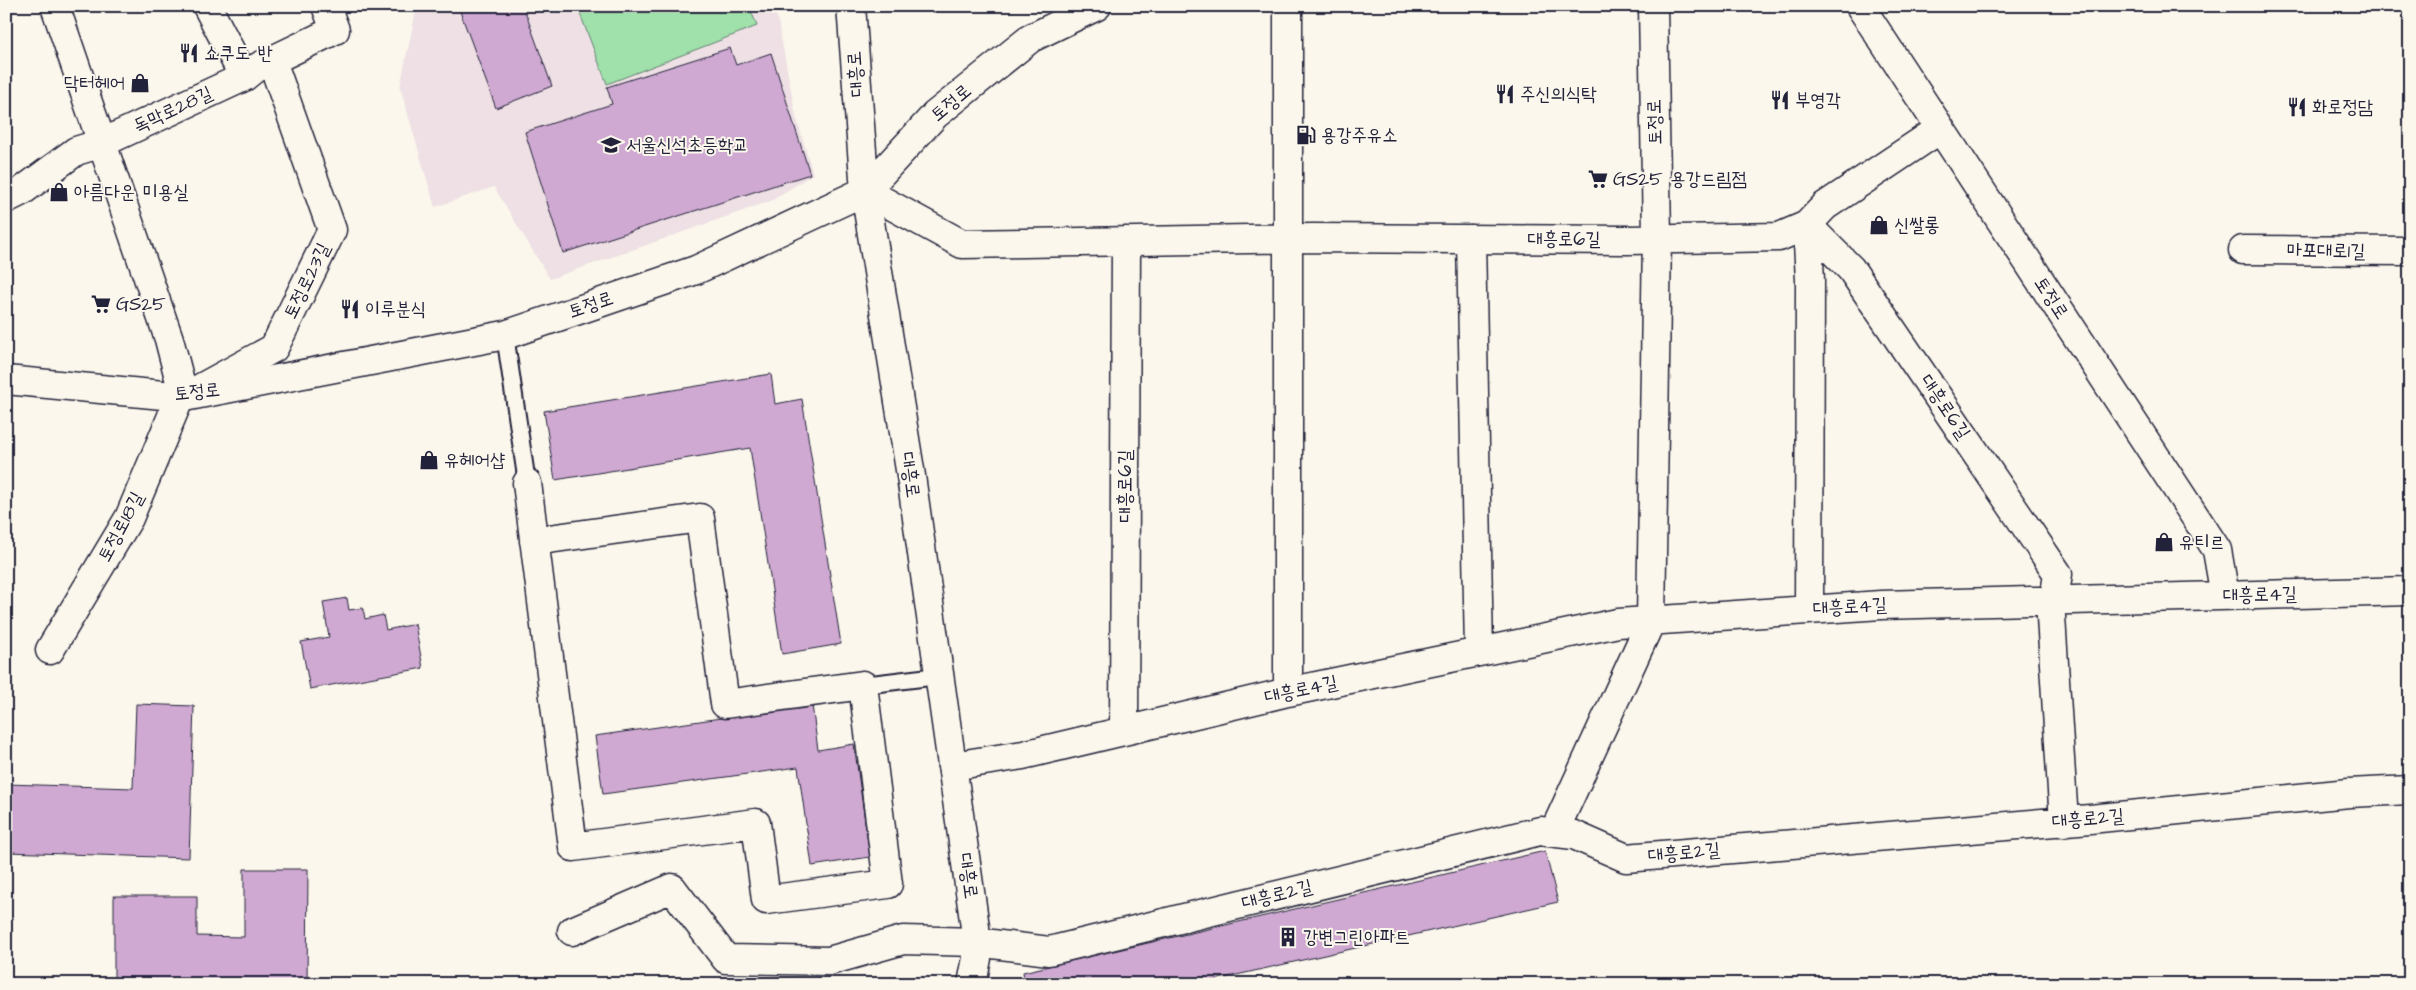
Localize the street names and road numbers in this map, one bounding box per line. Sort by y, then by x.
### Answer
street label: 대흥로 [841,50,871,98]
street label: 토정로 [925,78,977,128]
street label: 독막로28길 [129,80,217,140]
street label: 토정로 [1641,99,1669,145]
street label: 대흥로6길 [1527,226,1601,253]
street label: 마포대로1길 [2286,237,2366,265]
street label: 토정로23길 [277,238,337,324]
street label: 토정로 [2027,271,2075,325]
street label: 토정로 [565,285,617,325]
street label: 대흥로6길 [1913,369,1977,445]
street label: 토정로 [173,376,221,408]
street label: 대흥로6길 [1112,449,1139,523]
street label: 대흥로 [893,450,927,500]
street label: 토정로18길 [91,487,151,567]
street label: 대흥로4길 [2223,581,2297,609]
street label: 대흥로4길 [1812,592,1888,622]
street label: 대흥로4길 [1262,669,1340,711]
street label: 대흥로2길 [2051,802,2125,836]
street label: 대흥로2길 [1647,836,1721,870]
street label: 대흥로 [951,851,985,901]
street label: 대흥로2길 [1239,873,1315,917]

